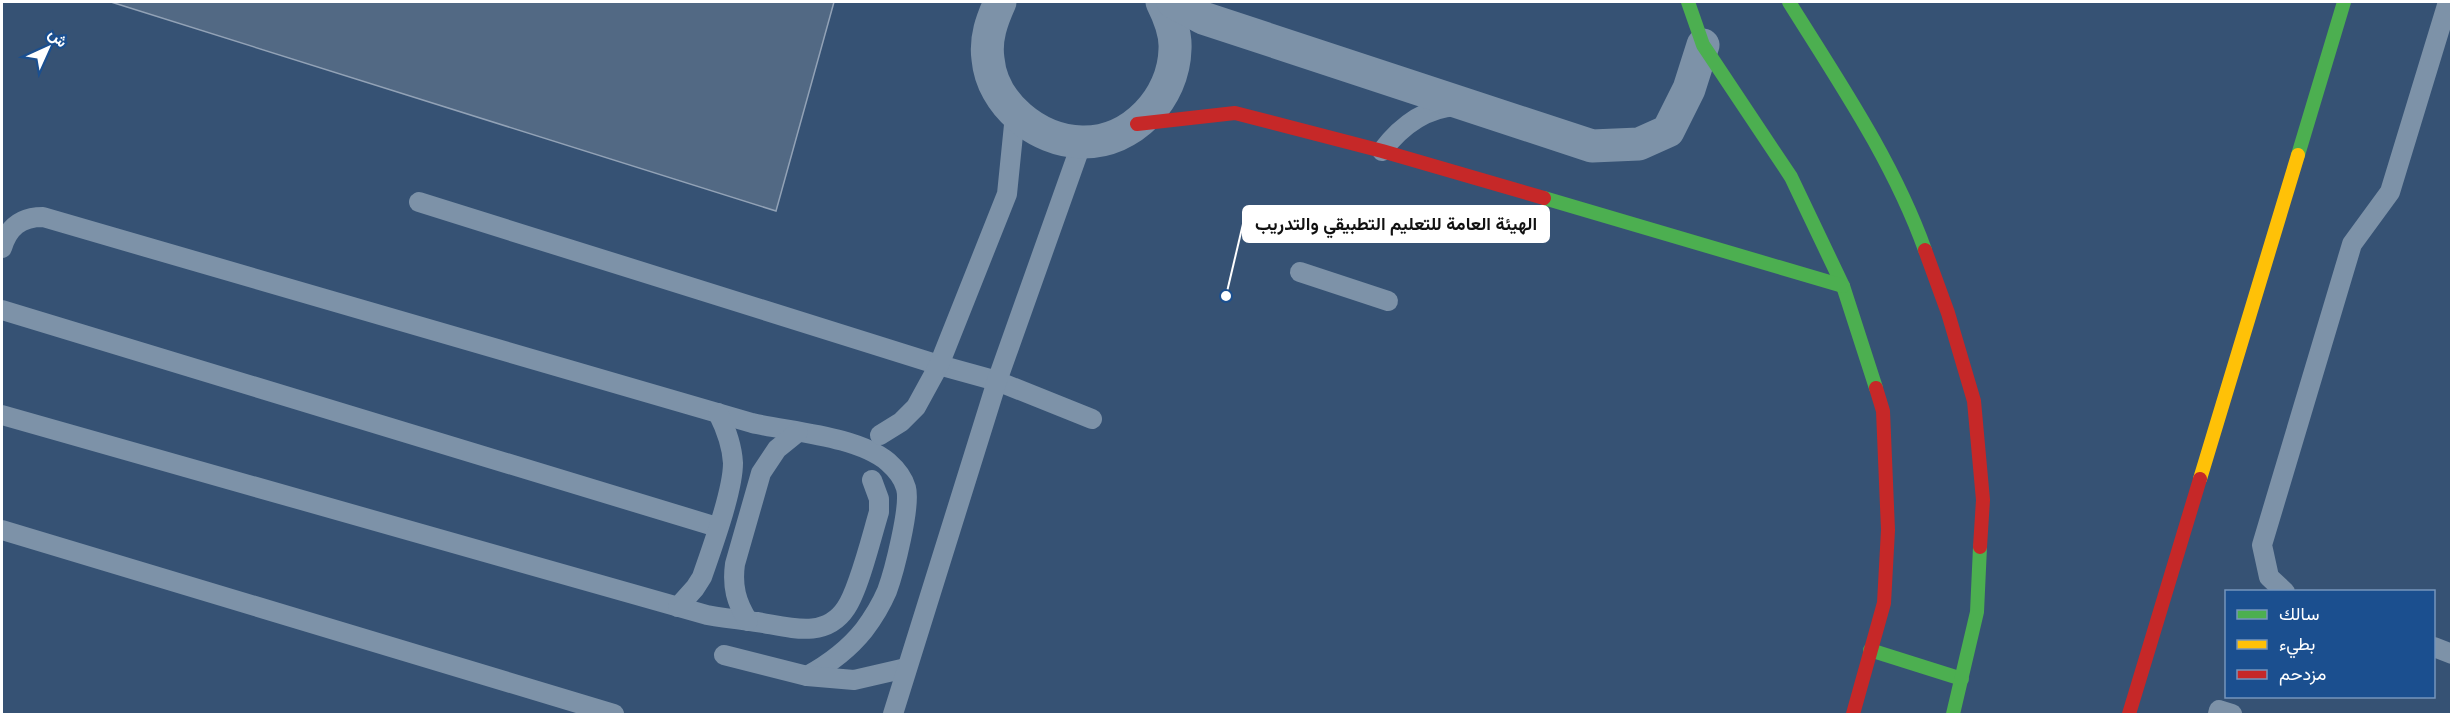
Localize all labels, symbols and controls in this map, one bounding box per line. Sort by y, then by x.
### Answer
north arrow [18,18,78,78]
text: ش [45,24,72,51]
callout: الهيئة العامة للتعليم التطبيقي والتدريب [1243,206,1549,242]
text: الهيئة العامة للتعليم التطبيقي والتدريب [1255,212,1537,239]
legend [2225,590,2435,698]
text: سالك [2279,602,2319,624]
text: بطيء [2279,632,2315,659]
text: مزدحم [2279,662,2326,686]

